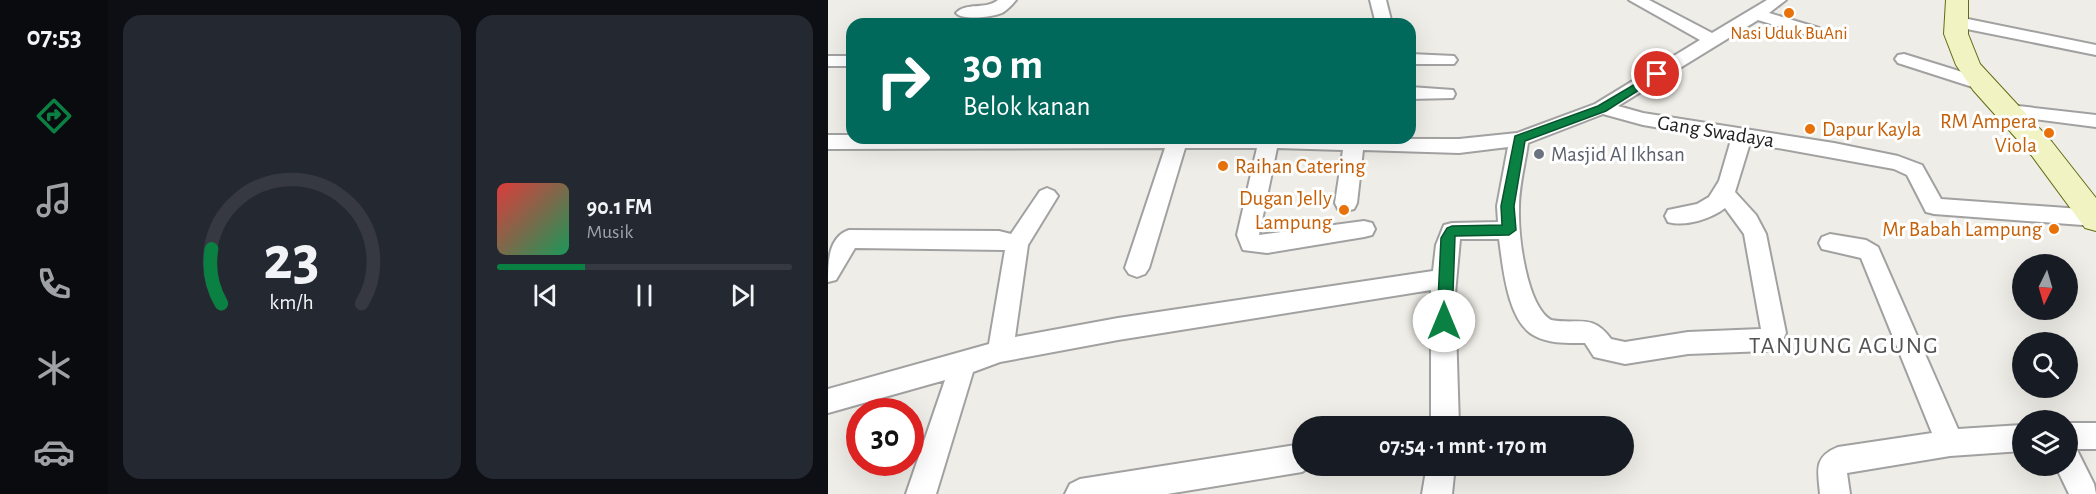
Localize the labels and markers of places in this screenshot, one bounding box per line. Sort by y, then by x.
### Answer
marker: Nasi Uduk BuAni [1782,6,1796,20]
place label: Nasi Uduk BuAni [1730,25,1848,43]
pin [1631,48,1682,99]
place label: RM Ampera Viola [1940,111,2037,156]
place label: Dapur Kayla [1822,119,1922,140]
marker: Dapur Kayla [1803,122,1817,136]
marker: RM Ampera Viola [2042,126,2056,140]
place label: Masjid Al Ikhsan [1551,144,1685,165]
marker: Masjid Al Ikhsan [1532,147,1546,161]
place label: Raihan Catering [1235,156,1366,177]
marker: Raihan Catering [1216,159,1230,173]
place label: Dugan Jelly Lampung [1239,188,1333,233]
marker: Dugan Jelly Lampung [1337,203,1351,217]
place label: Mr Babah Lampung [1882,219,2043,240]
marker: Mr Babah Lampung [2047,222,2061,236]

